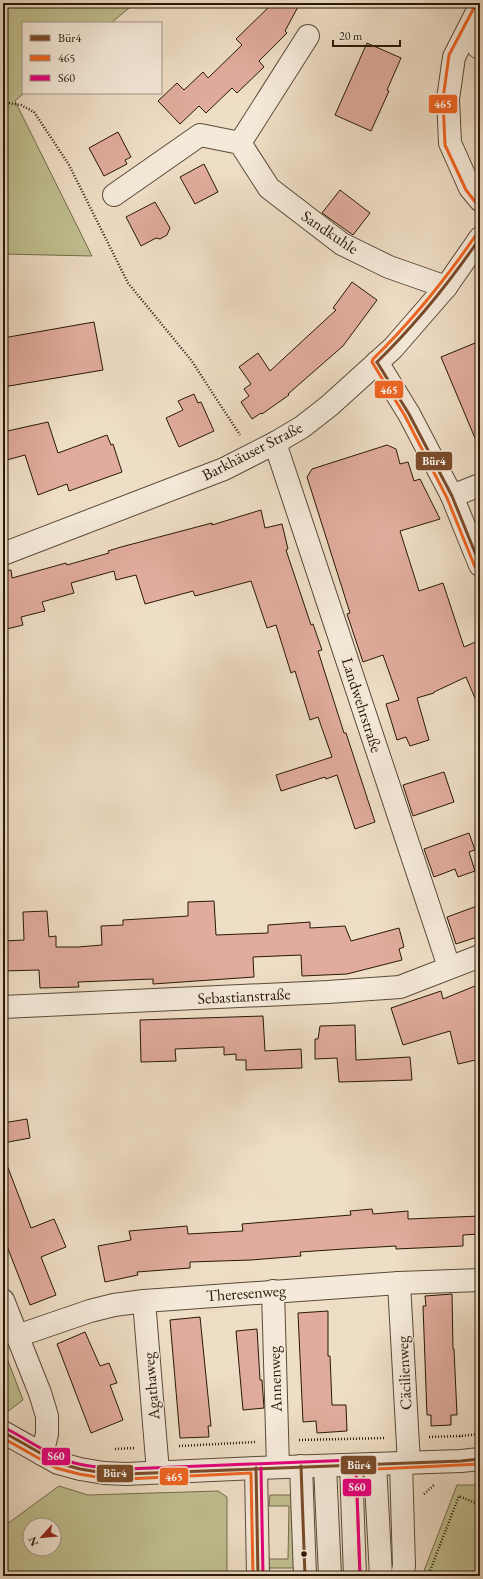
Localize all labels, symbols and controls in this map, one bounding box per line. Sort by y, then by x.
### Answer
legend [22,22,162,94]
scale bar [333,22,400,48]
text: 20 m [339,28,363,44]
text: Bür4 [58,30,81,46]
text: 465 [58,50,76,66]
text: S60 [58,70,75,86]
line badge: 465 [428,94,458,114]
text: 465 [434,97,452,111]
street label: Sandkuhle [297,205,363,259]
line badge: 465 [374,380,404,399]
text: 465 [380,383,398,397]
street label: Barkhäuser Straße [198,417,306,485]
line badge: Bür4 [415,451,453,471]
text: Bür4 [422,454,446,468]
street label: Landwehrstraße [337,655,387,755]
street label: Sebastianstraße [197,983,291,1009]
street label: Theresenweg [205,1280,288,1306]
street label: Cäcilienweg [392,1334,416,1410]
street label: Annenweg [263,1345,287,1413]
street label: Agathaweg [138,1350,164,1422]
line badge: S60 [41,1447,71,1466]
text: S60 [47,1449,65,1463]
line badge: Bür4 [340,1455,377,1475]
text: Bür4 [347,1458,371,1472]
line badge: Bür4 [96,1464,134,1483]
text: Bür4 [103,1466,127,1480]
line badge: 465 [159,1467,189,1486]
text: 465 [165,1470,183,1484]
line badge: S60 [342,1478,372,1497]
text: S60 [348,1480,366,1494]
north arrow [22,1517,62,1557]
text: N [25,1534,41,1549]
unlabelled marker [299,1549,309,1559]

